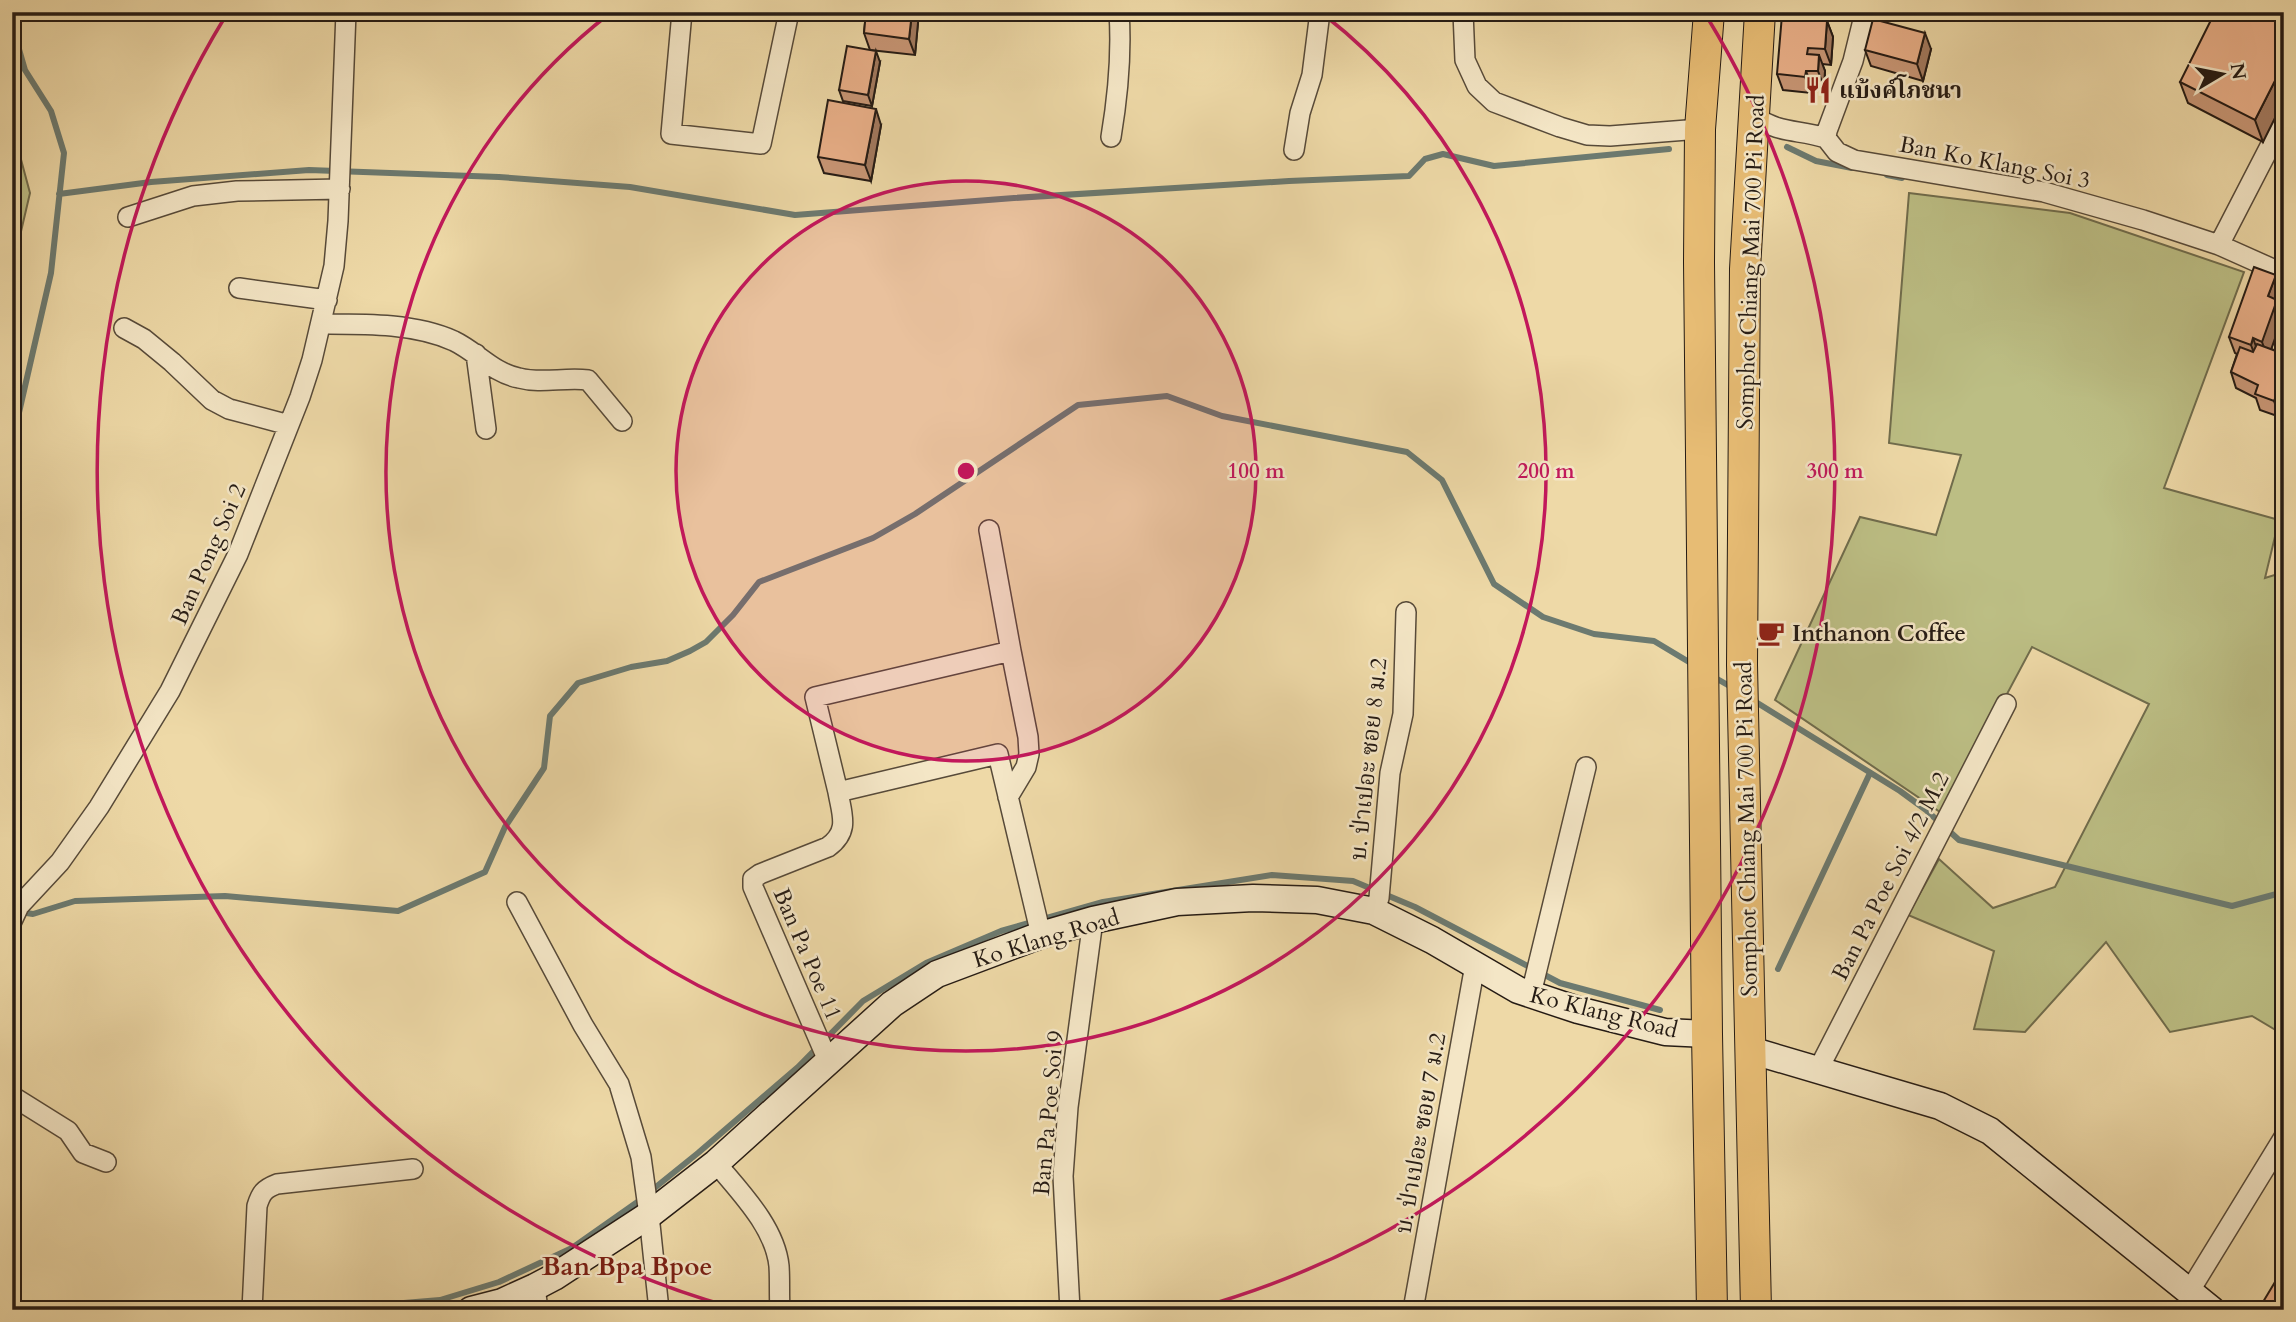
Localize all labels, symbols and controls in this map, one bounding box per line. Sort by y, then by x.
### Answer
north arrow [2188,38,2258,108]
text: N [2224,61,2252,82]
place label: แบ้งค์โภชนา [1839,74,1962,106]
restaurant icon: แบ้งค์โภชนา [1803,75,1833,105]
street label: Somphot Chiang Mai 700 Pi Road [1729,93,1772,430]
street label: Ban Ko Klang Soi 3 [1897,129,2093,196]
text: 100 m [1227,457,1285,486]
text: 200 m [1517,457,1575,486]
text: 300 m [1806,457,1864,486]
centre of rings [954,459,978,483]
street label: Ban Pong Soi 2 [164,479,253,630]
cafe icon: Inthanon Coffee [1756,618,1786,648]
place label: Inthanon Coffee [1792,618,1966,649]
street label: บ. ป่าเปอะ ซอย 8 ม.2 [1342,656,1395,862]
street label: Somphot Chiang Mai 700 Pi Road [1728,660,1765,997]
street label: Ban Pa Poe Soi 4/2 M.2 [1824,767,1957,986]
street label: Ban Pa Poe 11 [766,883,849,1025]
street label: Ko Klang Road [969,901,1124,975]
street label: Ko Klang Road [1527,979,1682,1046]
street label: Ban Pa Poe Soi 9 [1026,1029,1071,1197]
street label: บ. ป่าเปอะ ซอย 7 ม.2 [1388,1030,1453,1236]
district label: Ban Bpa Bpoe [542,1249,712,1284]

